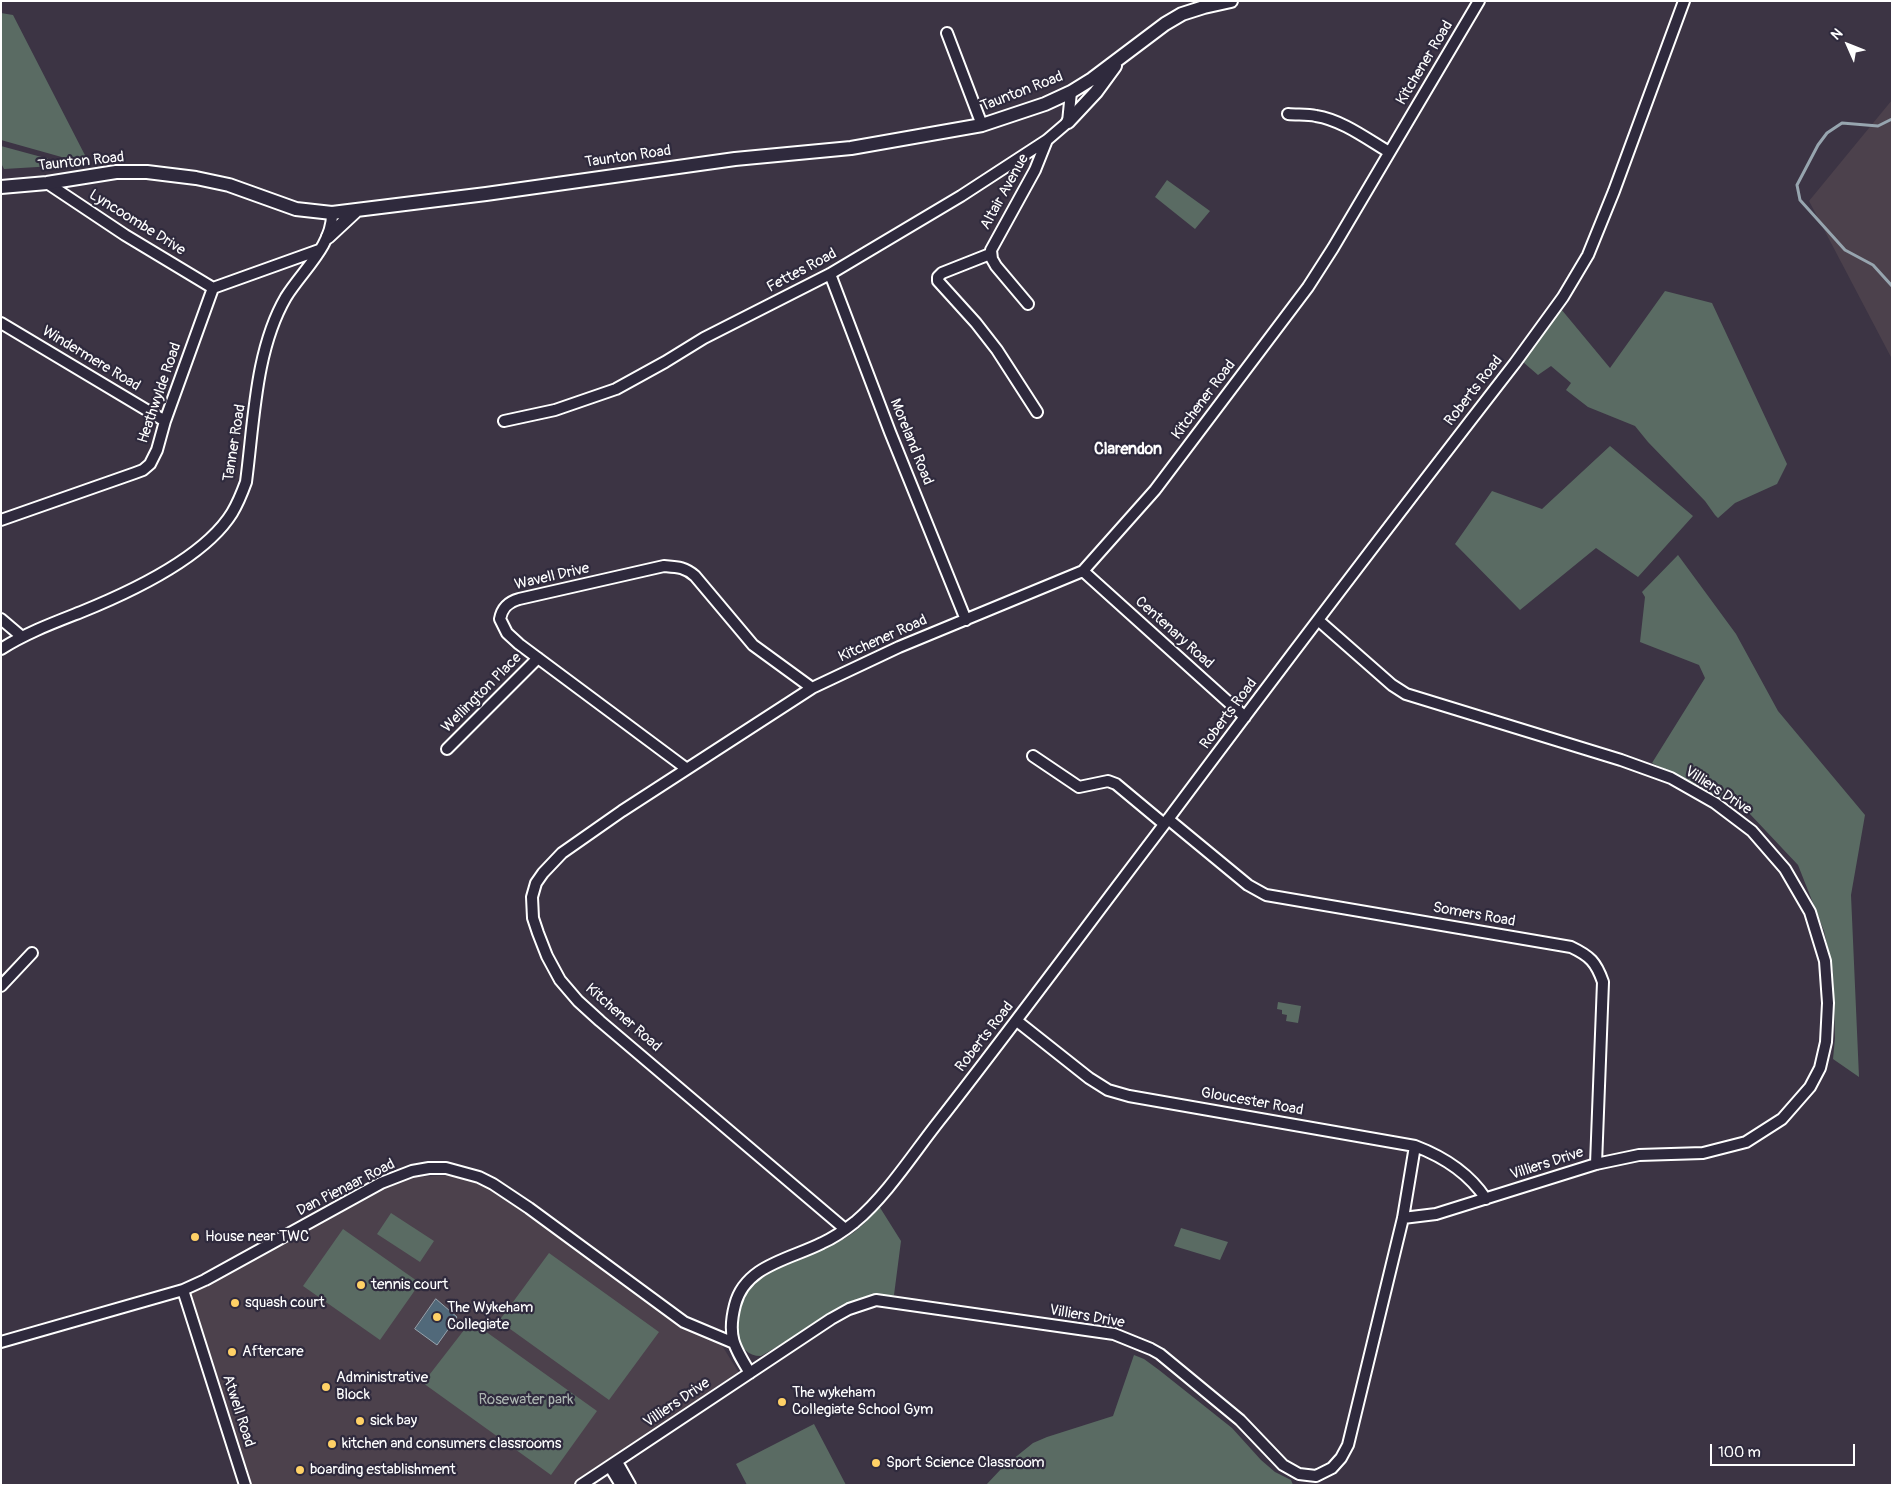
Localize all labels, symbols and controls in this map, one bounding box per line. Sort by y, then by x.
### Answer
street label: Kitchener Road [1393,18,1457,108]
north arrow [1823,20,1873,70]
text: N [1827,25,1846,44]
street label: Taunton Road [978,68,1066,116]
street label: Taunton Road [584,142,672,172]
street label: Taunton Road [37,149,125,175]
street label: Altair Avenue [977,151,1033,233]
street label: Lyncoombe Drive [86,186,188,260]
street label: Fettes Road [764,245,840,297]
street label: Windermere Road [39,323,143,395]
street label: Heathwylde Road [134,340,186,446]
street label: Roberts Road [1441,352,1507,430]
street label: Kitchener Road [1168,357,1240,443]
street label: Moreland Road [886,396,936,488]
street label: Tanner Road [220,403,250,483]
district label: Clarendon [1094,440,1162,460]
street label: Wavell Drive [513,560,591,594]
street label: Centenary Road [1131,593,1217,673]
street label: Kitchener Road [836,611,930,667]
street label: Wellington Place [438,649,526,737]
street label: Roberts Road [1197,675,1261,753]
street label: Villiers Drive [1681,763,1755,819]
street label: Somers Road [1431,899,1517,931]
street label: Kitchener Road [581,980,665,1056]
street label: Roberts Road [952,998,1018,1076]
street label: Gloucester Road [1199,1084,1305,1120]
street label: Villiers Drive [1508,1144,1586,1184]
street label: Dan Pienaar Road [294,1156,398,1220]
place label: House near TWC [205,1228,309,1246]
marker: House near TWC [189,1231,201,1243]
place label: tennis court [371,1276,448,1294]
marker: tennis court [355,1279,367,1291]
place label: squash court [245,1294,325,1312]
marker: squash court [229,1297,241,1309]
place label: The Wykeham Collegiate [447,1299,533,1334]
street label: Villiers Drive [1048,1302,1126,1332]
marker: The Wykeham Collegiate [431,1311,443,1323]
place label: Aftercare [242,1343,304,1361]
marker: Aftercare [226,1346,238,1358]
place label: Administrative Block [336,1369,428,1404]
street label: Atwell Road [218,1373,258,1449]
street label: Villiers Drive [640,1374,714,1432]
marker: Administrative Block [320,1381,332,1393]
place label: The wykeham Collegiate School Gym [792,1384,933,1419]
park label: Rosewater park [478,1391,574,1409]
marker: The wykeham Collegiate School Gym [776,1396,788,1408]
place label: sick bay [370,1412,417,1430]
marker: sick bay [354,1415,366,1427]
scale bar [1713,1434,1858,1466]
place label: kitchen and consumers classrooms [342,1435,561,1453]
marker: kitchen and consumers classrooms [326,1438,338,1450]
text: 100 m [1718,1443,1761,1462]
place label: Sport Science Classroom [886,1454,1045,1472]
marker: Sport Science Classroom [870,1457,882,1469]
place label: boarding establishment [310,1461,456,1479]
marker: boarding establishment [294,1464,306,1476]

